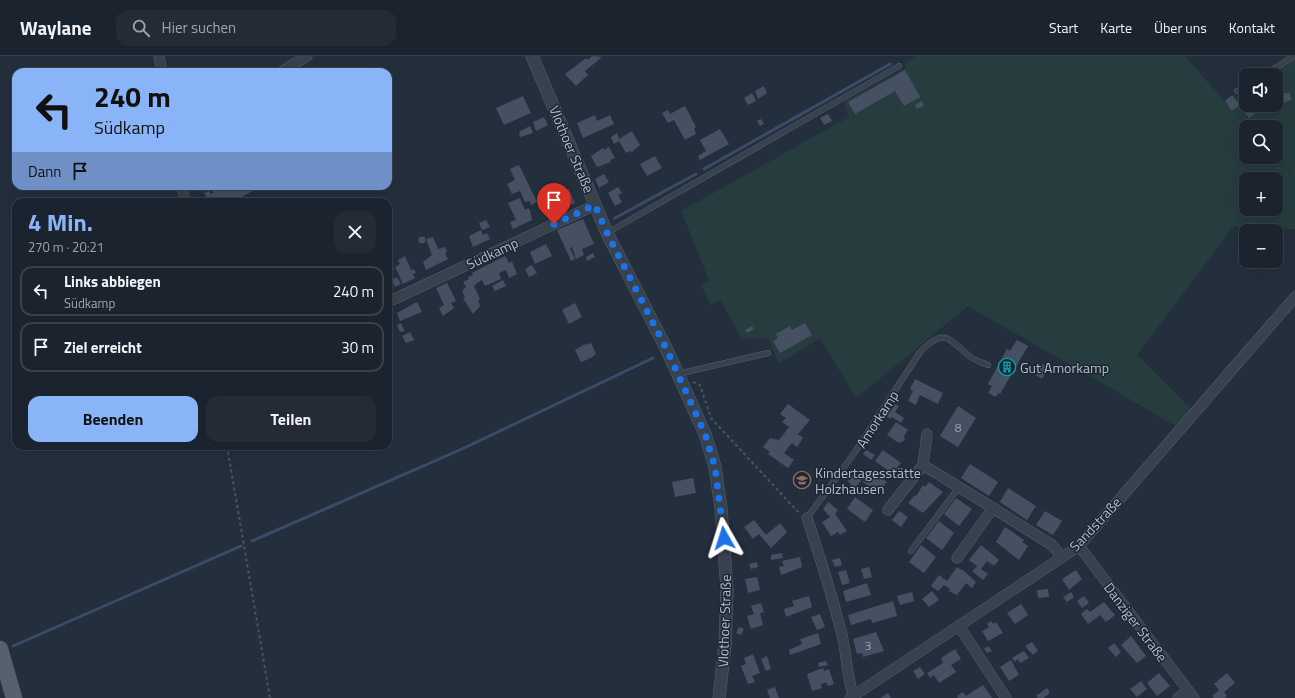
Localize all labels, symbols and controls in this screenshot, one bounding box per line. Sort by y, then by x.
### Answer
search box [116,10,396,46]
text: Waylane [20,13,92,42]
text: Hier suchen [162,16,236,39]
icon: search [130,17,152,39]
text: Start [1049,17,1078,38]
text: Karte [1100,17,1132,38]
text: Über uns [1154,17,1207,38]
text: Kontakt [1229,17,1275,38]
map controls [1239,68,1283,268]
button: sound [1239,68,1283,112]
text: 240 m [94,75,171,118]
icon: left [28,84,80,136]
street label: Vlothoer Straße [544,102,600,196]
text: Südkamp [94,114,165,141]
button: search [1239,120,1283,164]
text: Dann [28,160,61,183]
icon: arrive [69,160,91,182]
button: + [1239,172,1283,216]
pin [537,183,571,224]
icon: arrive [543,189,565,211]
text: 4 Min. [28,204,93,240]
button: close [334,211,376,253]
button: − [1239,224,1283,268]
street label: Südkamp [463,232,521,274]
text: 270 m · 20:21 [28,237,104,257]
text: Links abbiegen [64,270,161,293]
icon: left [30,280,52,302]
text: 240 m [333,280,374,303]
text: Südkamp [64,293,115,313]
icon: arrive [30,336,52,358]
text: Ziel erreicht [64,336,142,359]
text: 30 m [341,336,374,359]
building icon: Gut Amorkamp [997,357,1017,377]
place label: Gut Amorkamp [1020,357,1109,378]
street label: Amorkamp [850,386,904,452]
button: Beenden [28,396,198,442]
button: Teilen [206,396,376,442]
house number: 8 [955,418,962,437]
place label: Kindertagesstätte Holzhausen [815,462,921,499]
school or university icon: Kindertagesstätte Holzhausen [792,470,812,490]
street label: Sandstraße [1064,492,1126,556]
position arrow [703,517,745,559]
street label: Vlothoer Straße [712,574,736,668]
street label: Danziger Straße [1099,578,1173,666]
house number: 3 [865,636,871,655]

